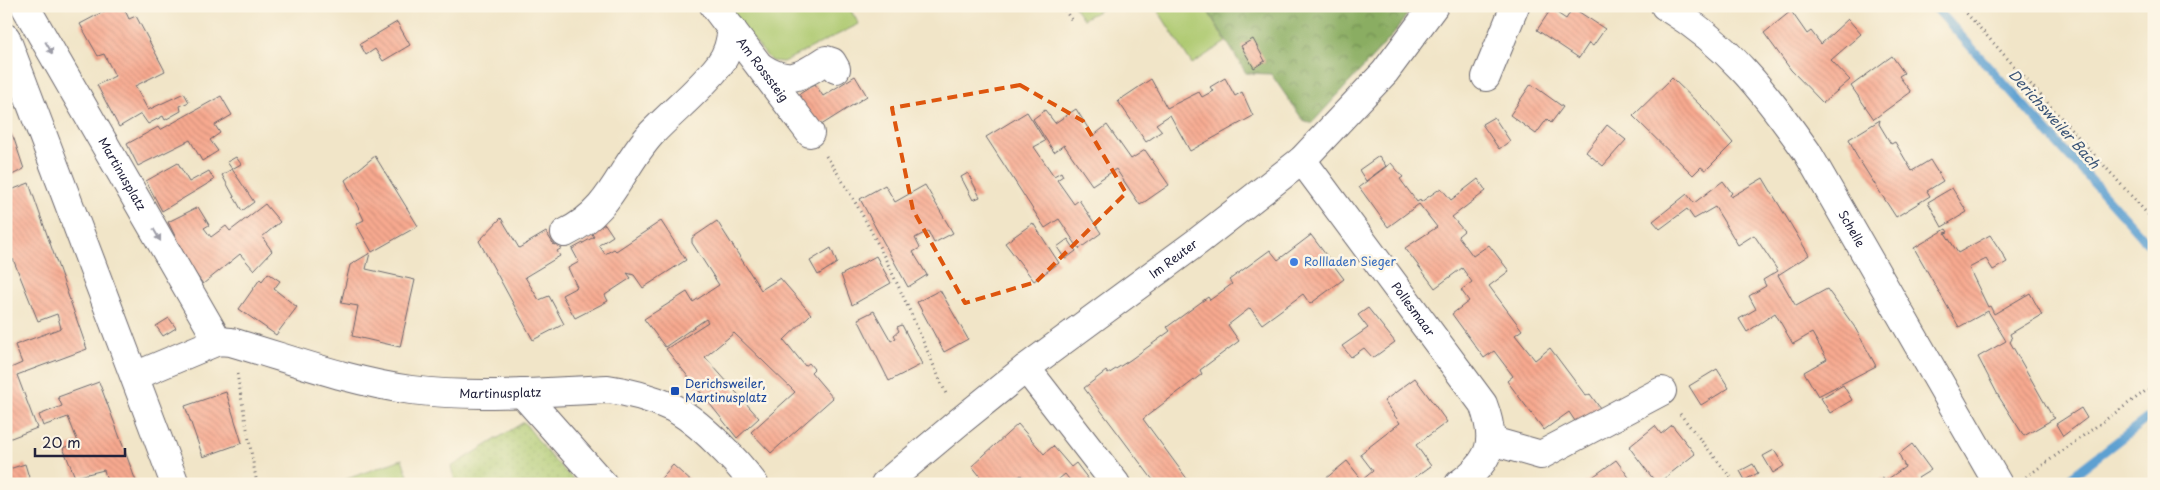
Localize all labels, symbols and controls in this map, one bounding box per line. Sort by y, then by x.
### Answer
street label: Am Rosssteig [733,33,793,105]
one-way arrow [45,42,54,55]
water label: Derichsweiler Bach [2004,64,2105,174]
street label: Martinusplatz [95,134,151,214]
street label: Schelle [1834,207,1870,251]
one-way arrow [152,228,161,241]
street label: Im Reuter [1145,234,1201,282]
place label: Rollladen Sieger [1304,252,1397,270]
marker: Rollladen Sieger [1288,256,1300,268]
street label: Pollesmaar [1388,278,1440,340]
place label: Derichsweiler, Martinusplatz [685,374,767,406]
street label: Martinusplatz [459,382,542,402]
marker: Derichsweiler, Martinusplatz [669,385,681,397]
scale bar [35,425,125,457]
text: 20 m [42,430,81,453]

